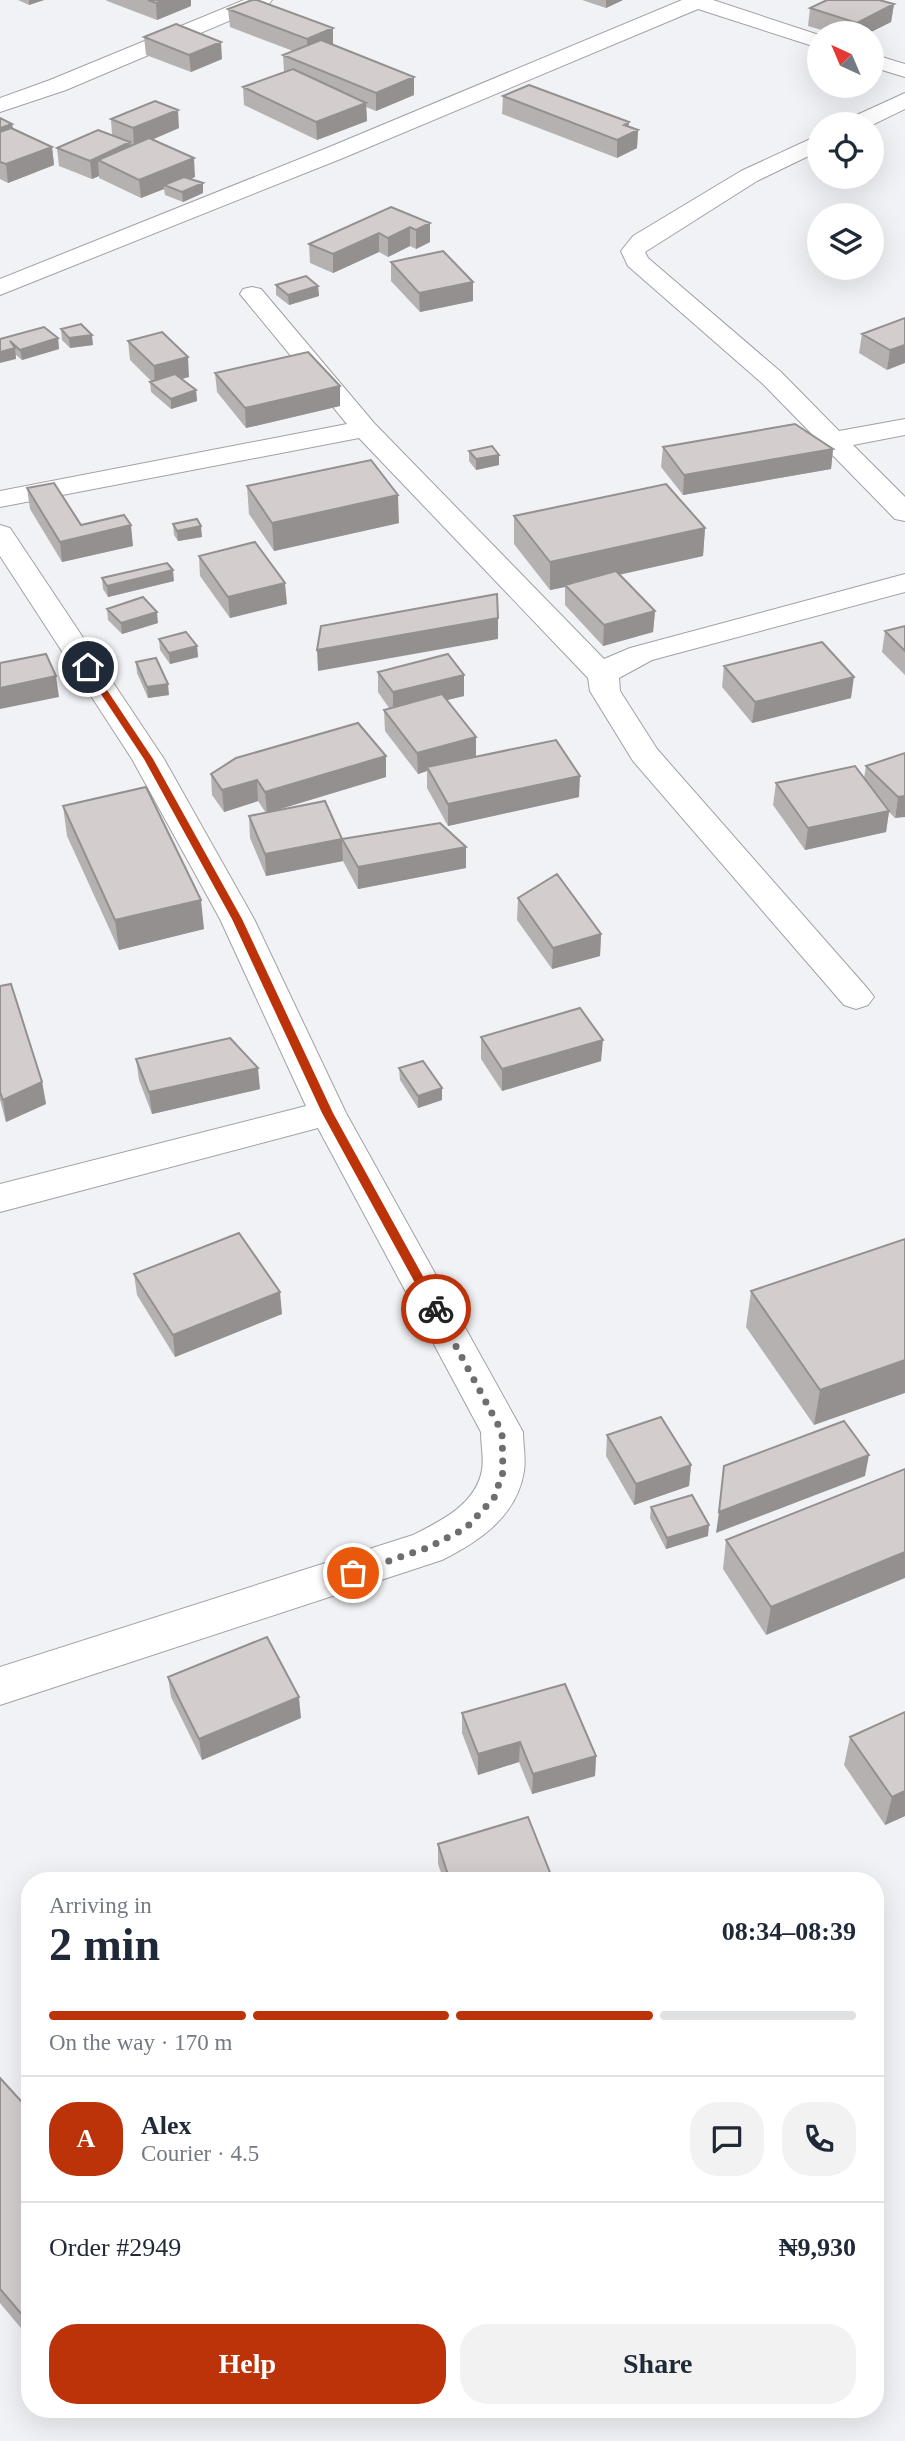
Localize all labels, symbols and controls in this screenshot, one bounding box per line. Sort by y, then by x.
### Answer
north arrow [807,21,884,98]
map controls [807,21,884,280]
button: locate [807,112,884,189]
button: layers [807,203,884,280]
pin [58,637,118,697]
icon: home [69,648,107,686]
courier [401,1274,471,1344]
icon: bike [417,1290,455,1328]
pin [323,1543,383,1603]
icon: bag [334,1554,372,1592]
text: Arriving in [49,1893,152,1918]
text: 08:34–08:39 [722,1917,856,1946]
text: 2 min [49,1919,160,1970]
text: On the way · 170 m [49,2030,232,2055]
button: chat [690,2102,764,2176]
button: phone [782,2102,856,2176]
text: Alex [141,2111,192,2140]
text: A [77,2124,95,2153]
text: Courier · 4.5 [141,2141,259,2166]
text: Order #2949 [49,2233,181,2262]
text: ₦9,930 [779,2233,856,2262]
button: Help [49,2324,446,2404]
button: Share [460,2324,856,2404]

